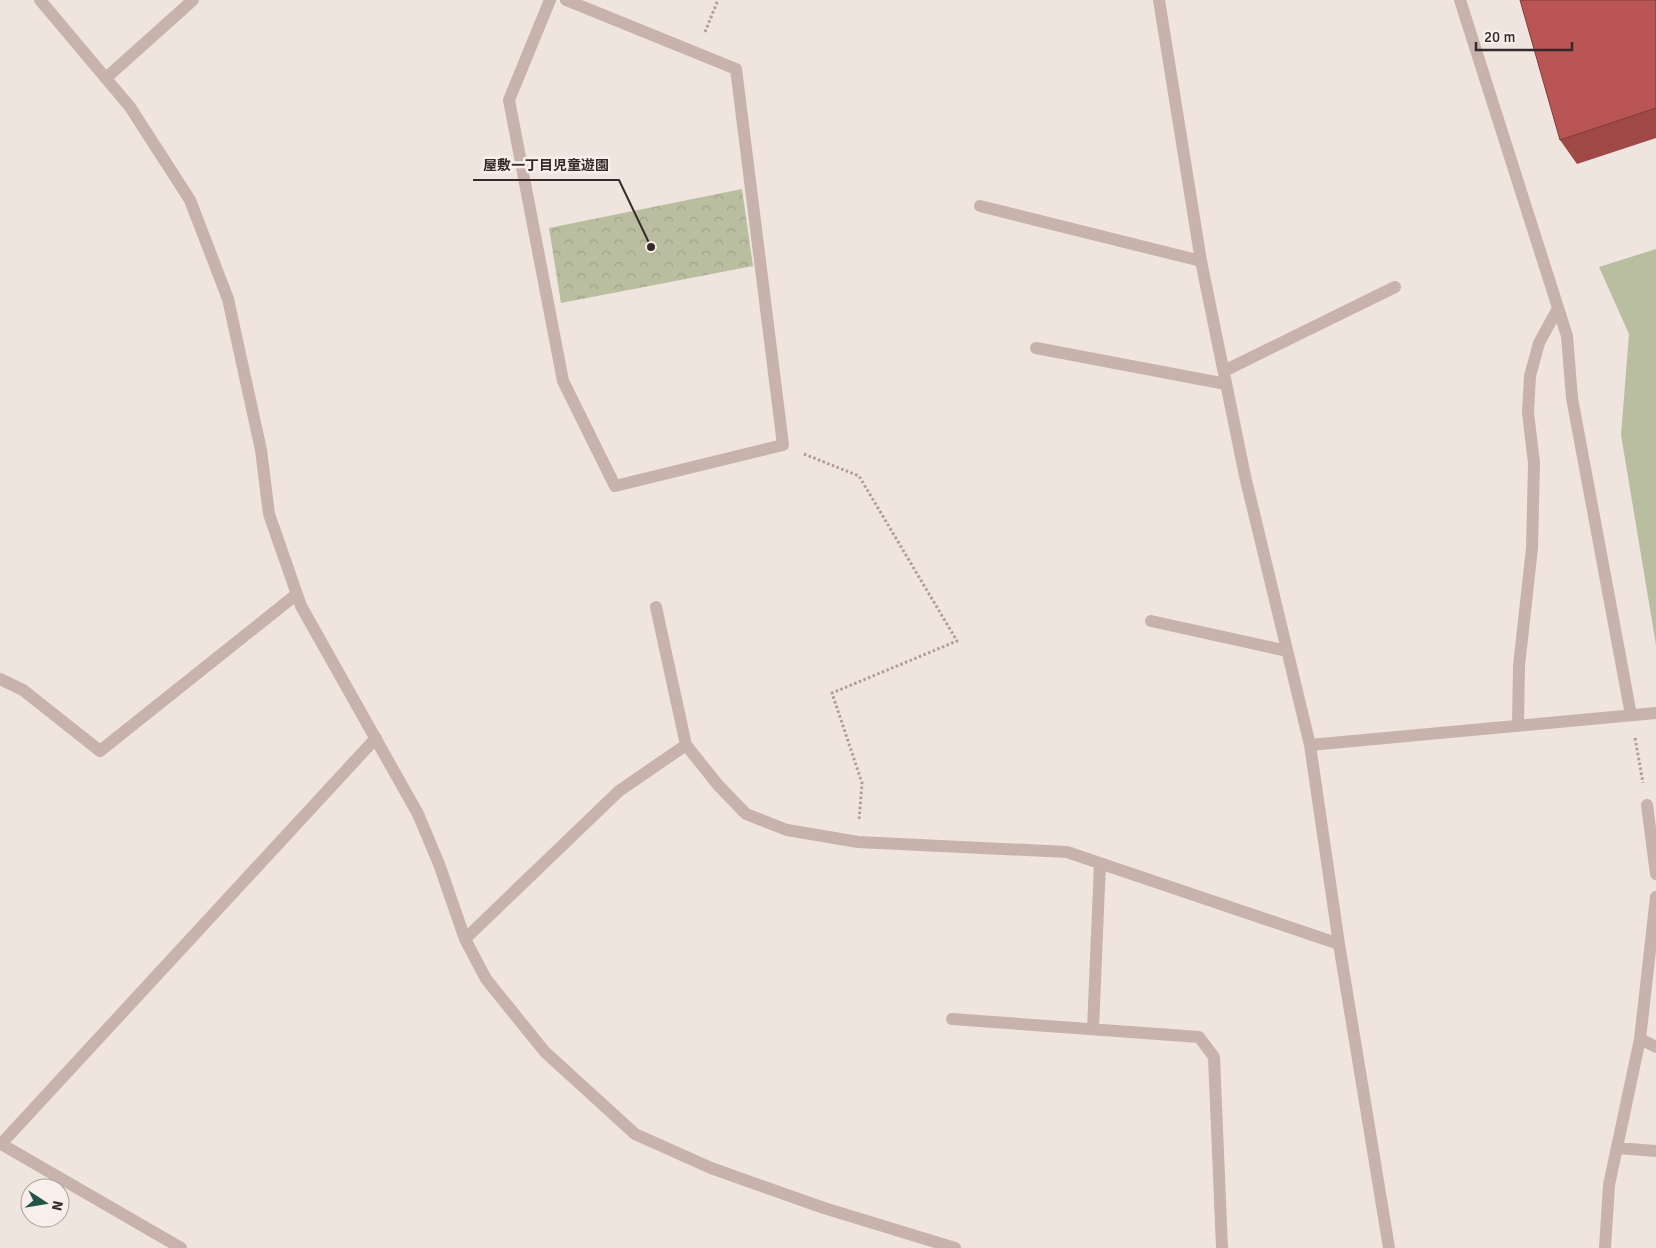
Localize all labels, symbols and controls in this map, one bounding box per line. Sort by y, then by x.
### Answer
scale bar [1476,20,1572,52]
text: 20 m [1484,28,1515,46]
callout: 屋敷一丁目児童遊園 [473,151,619,180]
text: 屋敷一丁目児童遊園 [483,157,609,174]
north arrow [20,1178,70,1228]
text: N [48,1199,67,1212]

